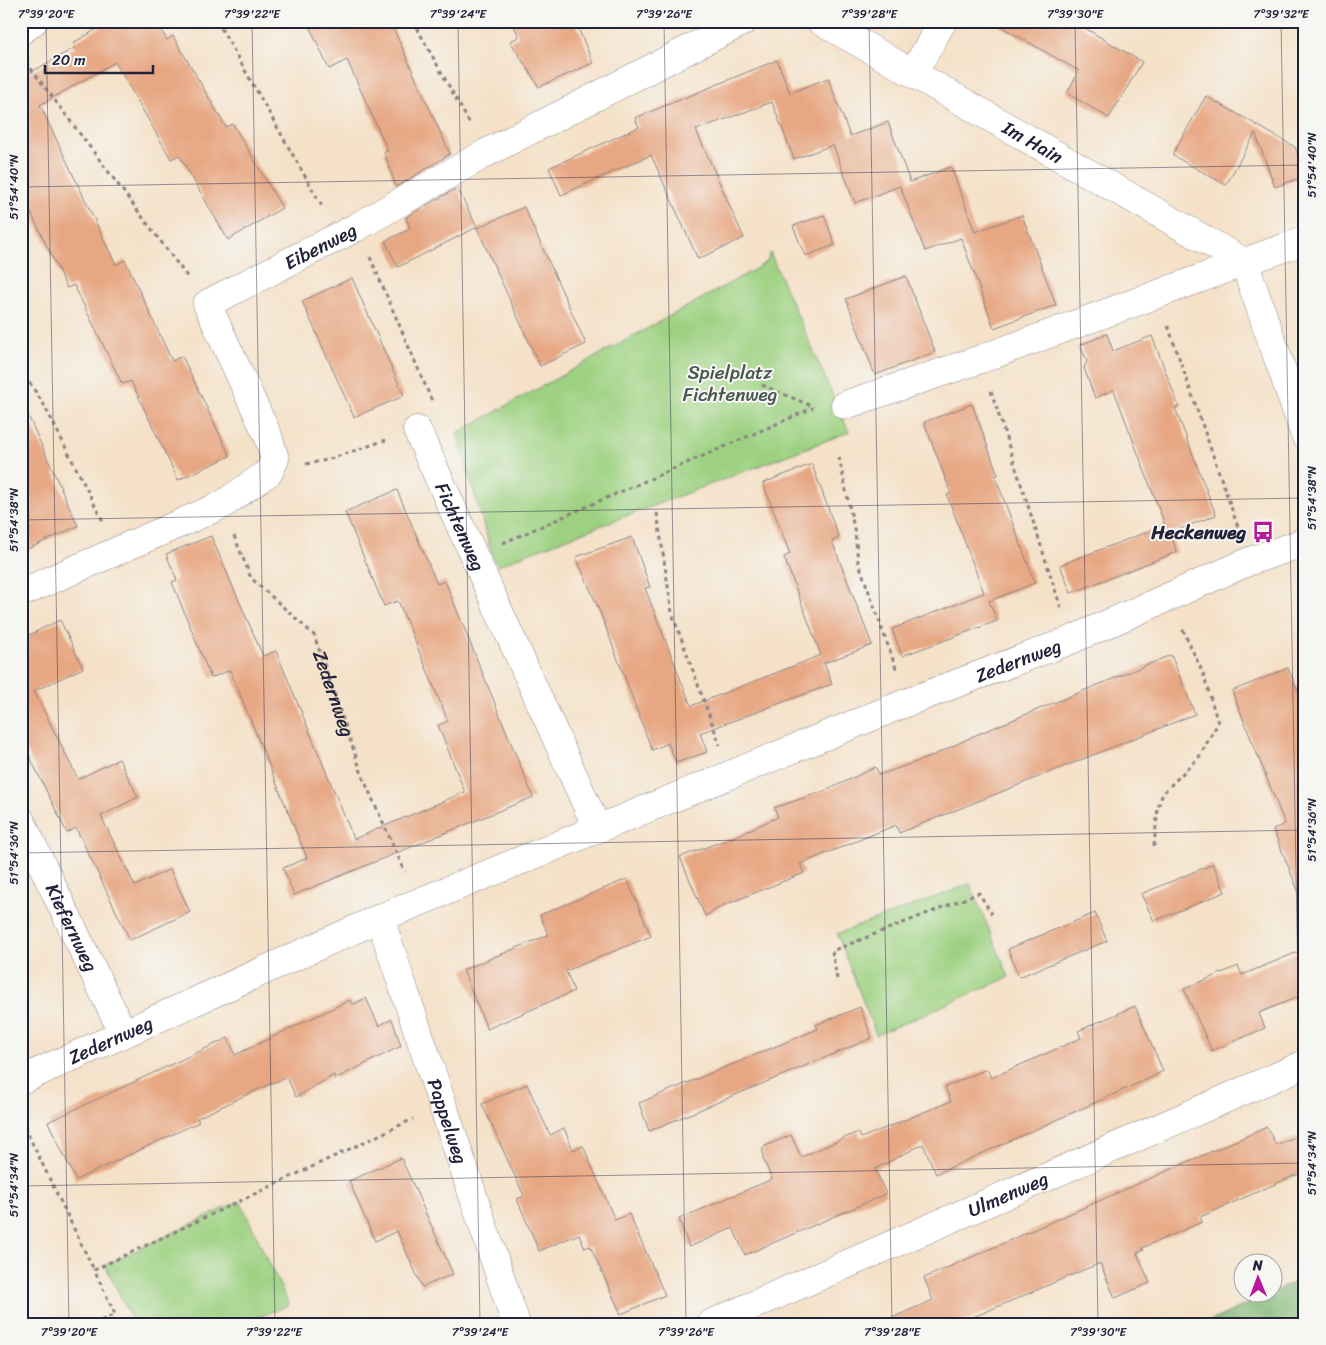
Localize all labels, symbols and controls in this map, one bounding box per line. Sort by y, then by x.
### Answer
text: 7°39'20"E [18,3,76,25]
text: 7°39'22"E [224,3,281,25]
text: 7°39'24"E [430,3,488,25]
text: 7°39'26"E [636,3,693,25]
text: 7°39'28"E [841,3,898,25]
text: 7°39'30"E [1047,3,1104,25]
text: 7°39'32"E [1253,3,1310,25]
scale bar [45,42,152,74]
text: 20 m [52,47,86,73]
street label: Im Hain [995,111,1070,172]
text: 51°54'40"N [1301,132,1323,198]
text: 51°54'40"N [3,154,25,220]
street label: Eibenweg [278,213,363,278]
park label: Spielplatz Fichtenweg [683,356,777,411]
text: 51°54'38"N [1301,465,1323,530]
street label: Fichtenweg [426,477,495,577]
text: 51°54'38"N [3,487,25,552]
place label: Heckenweg [1150,516,1246,549]
bus stop icon: Heckenweg [1250,519,1276,545]
street label: Zedernweg [970,629,1066,692]
street label: Zedernweg [304,645,365,742]
text: 51°54'36"N [1301,798,1323,862]
text: 51°54'36"N [3,821,25,885]
street label: Kiefernweg [37,877,108,978]
street label: Zedernweg [63,1006,158,1073]
street label: Pappelweg [418,1074,478,1168]
text: 51°54'34"N [1301,1130,1323,1195]
text: 51°54'34"N [3,1152,25,1217]
street label: Ulmenweg [962,1162,1054,1226]
north arrow [1234,1252,1284,1302]
text: N [1252,1253,1263,1278]
text: 7°39'20"E [41,1321,99,1343]
text: 7°39'22"E [246,1321,303,1343]
text: 7°39'24"E [452,1321,510,1343]
text: 7°39'26"E [658,1321,715,1343]
text: 7°39'28"E [864,1321,921,1343]
text: 7°39'30"E [1070,1321,1127,1343]

